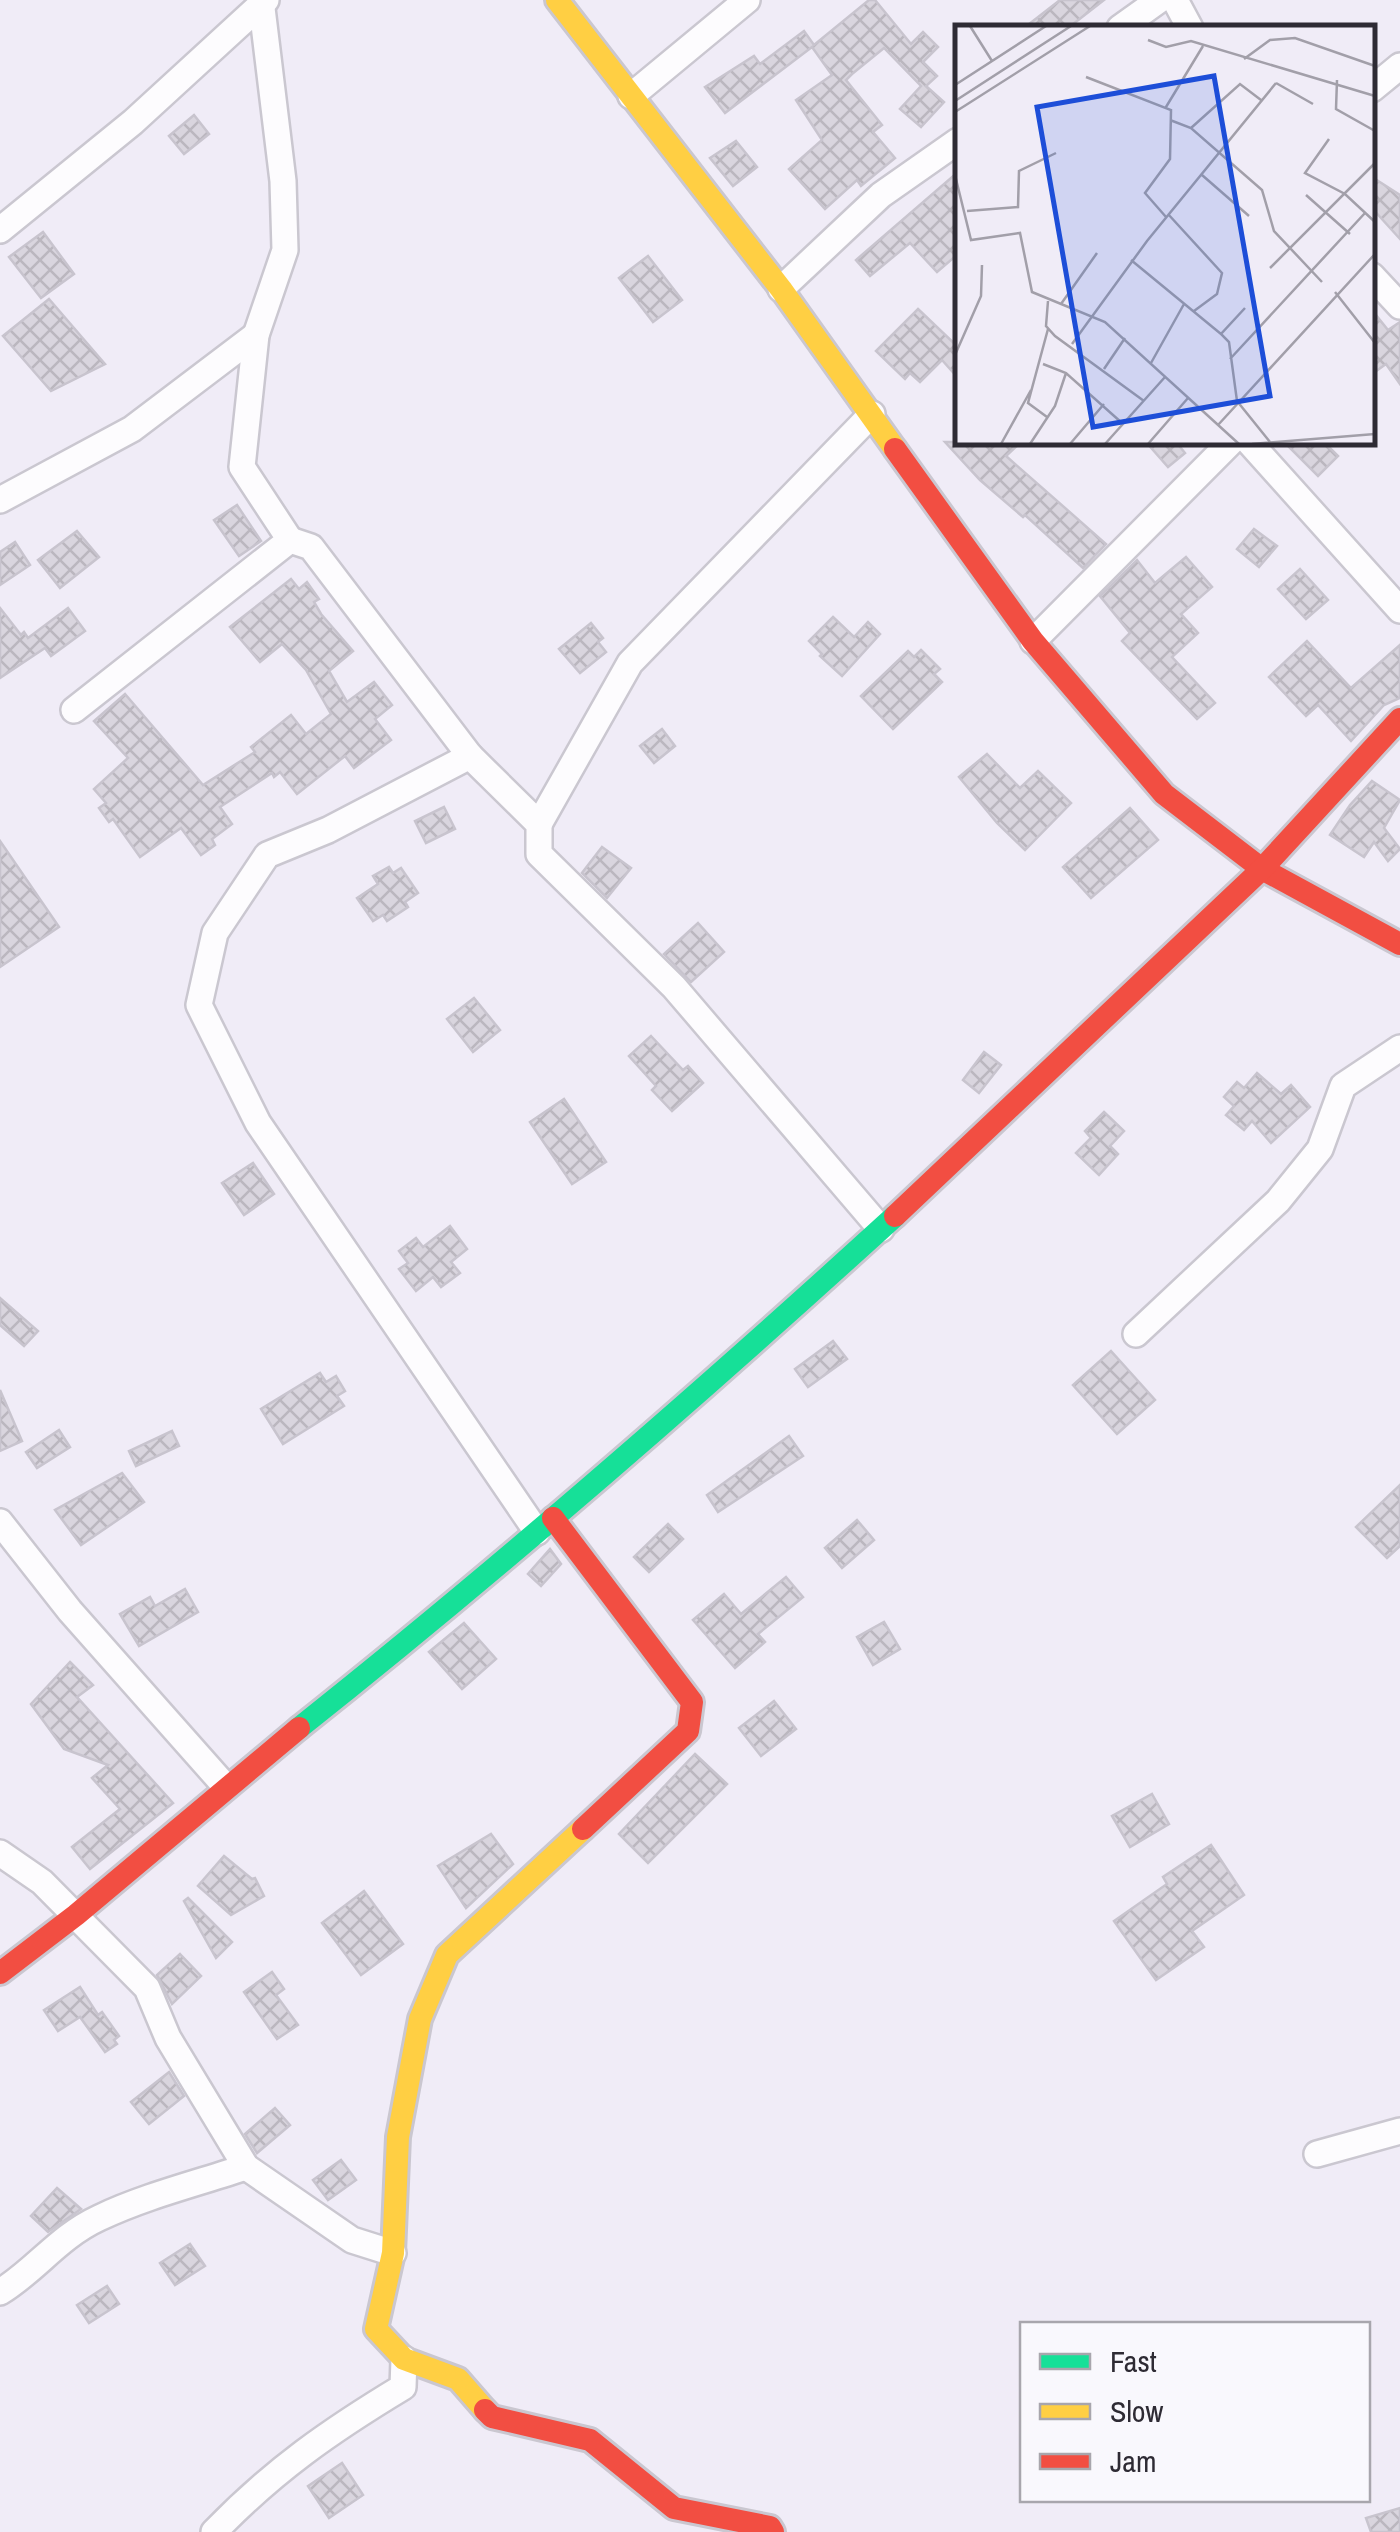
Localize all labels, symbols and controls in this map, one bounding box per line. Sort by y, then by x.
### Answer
inset map [955,25,1375,445]
legend [1020,2322,1370,2502]
text: Fast [1110,2341,1157,2381]
text: Slow [1110,2391,1164,2431]
text: Jam [1110,2441,1156,2481]

